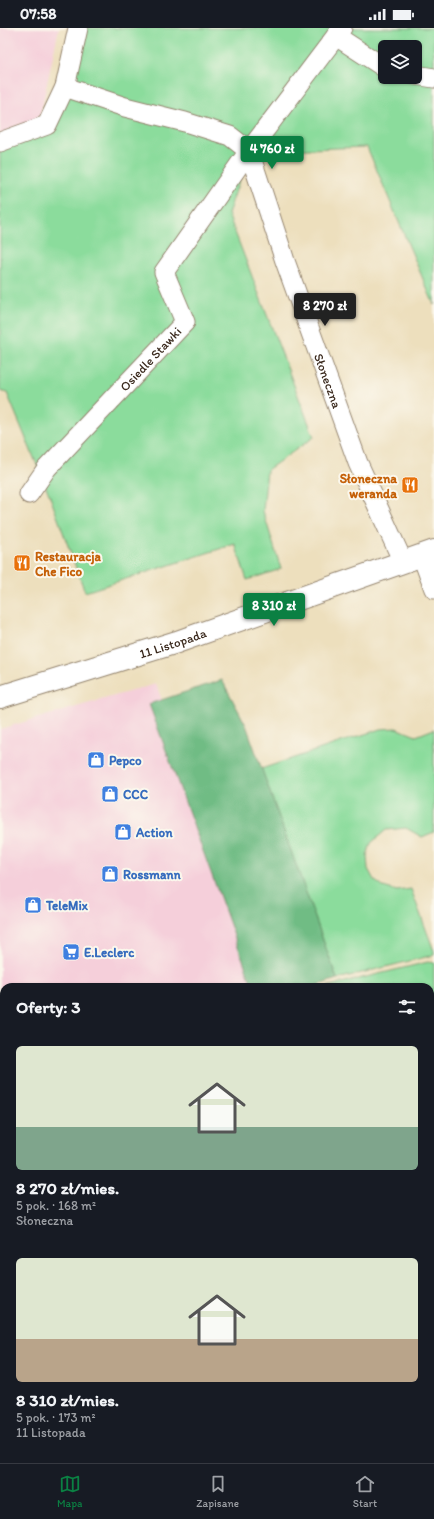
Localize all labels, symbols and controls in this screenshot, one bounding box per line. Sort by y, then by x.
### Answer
text: 07:58 [20,5,56,23]
map controls [378,40,422,84]
button: layers [378,40,422,84]
pin: 4 760 zł [231,136,313,170]
text: 4 760 zł [250,141,294,156]
pin: 8 270 zł [284,293,366,327]
text: 8 270 zł [303,298,347,313]
street label: Osiedle Stawki [116,324,184,394]
street label: Słoneczna [311,351,345,410]
place label: Słoneczna weranda [340,471,397,501]
restaurant icon: Słoneczna weranda [400,475,420,495]
place label: Restauracja Che Fico [35,549,101,579]
restaurant icon: Restauracja Che Fico [12,553,32,573]
pin: 8 310 zł [233,593,315,627]
text: 8 310 zł [252,598,296,613]
street label: 11 Listopada [137,625,209,661]
shop icon: Pepco [86,750,106,770]
place label: Pepco [109,753,142,769]
shop icon: CCC [100,784,120,804]
place label: CCC [123,787,149,802]
shop icon: Action [113,822,133,842]
place label: Action [135,825,173,840]
shop icon: Rossmann [100,864,120,884]
place label: Rossmann [123,867,182,882]
shop icon: TeleMix [23,895,43,915]
place label: TeleMix [45,898,89,913]
supermarket icon: E.Leclerc [61,942,81,962]
place label: E.Leclerc [84,945,134,960]
icon: filters [396,996,418,1018]
text: Oferty: 3 [16,997,81,1017]
icon: home [181,1072,253,1144]
text: 8 270 zł/mies. [16,1178,119,1198]
text: 5 pok. · 168 m² [16,1198,96,1213]
text: Słoneczna [16,1213,73,1228]
icon: home [181,1284,253,1356]
text: 8 310 zł/mies. [16,1390,119,1410]
text: 5 pok. · 173 m² [16,1410,96,1425]
text: 11 Listopada [16,1425,86,1440]
tab: Mapa [57,1473,82,1510]
tab: Zapisane [196,1473,239,1510]
tab: Start [353,1473,377,1510]

